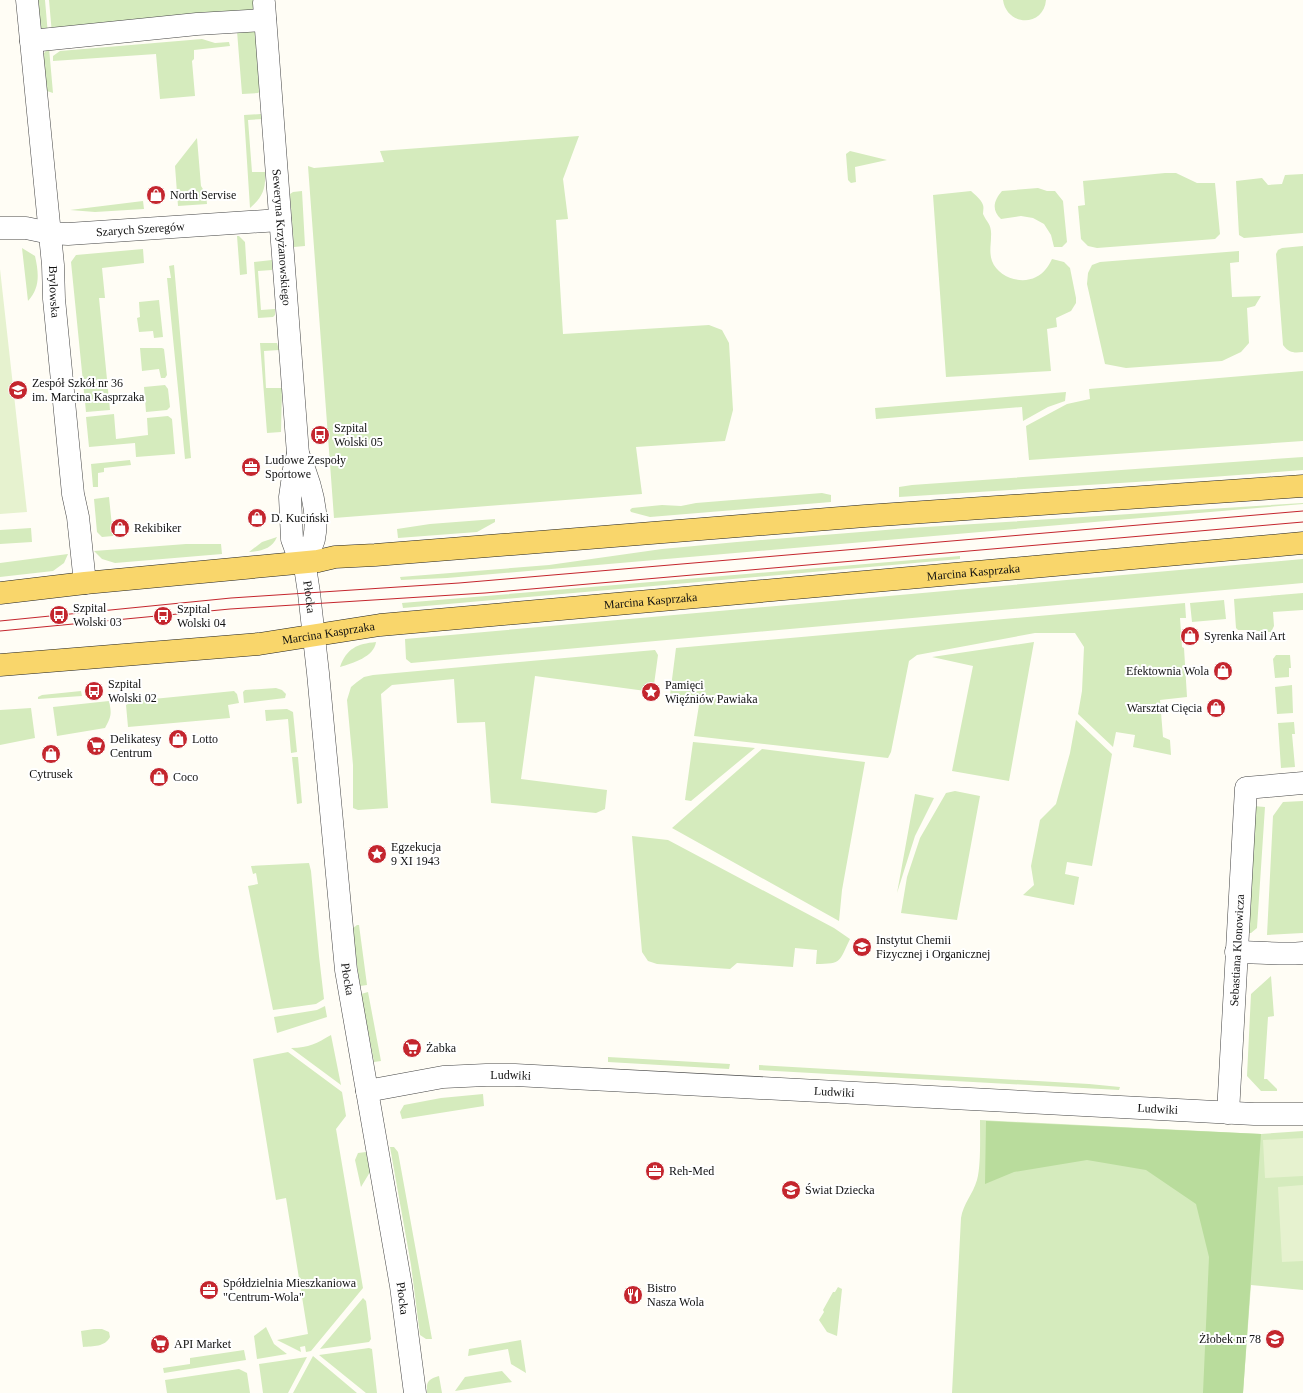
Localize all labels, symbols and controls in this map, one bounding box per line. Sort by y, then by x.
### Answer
street label: Seweryna Krzyżanowskiego [270,168,294,306]
shop icon: North Servise [145,184,167,206]
place label: North Servise [170,188,236,202]
street label: Szarych Szeregów [95,219,185,239]
street label: Brylowska [46,266,63,319]
place label: Zespół Szkół nr 36 im. Marcina Kasprzaka [32,376,145,404]
school or university icon: Zespół Szkół nr 36 im. Marcina Kasprzaka [7,379,29,401]
place label: Szpital Wolski 05 [334,421,383,449]
bus stop icon: Szpital Wolski 05 [309,424,331,446]
place label: Ludowe Zespoły Sportowe [265,453,346,481]
office icon: Ludowe Zespoły Sportowe [240,456,262,478]
shop icon: D. Kuciński [246,507,268,529]
place label: D. Kuciński [271,511,330,525]
shop icon: Rekibiker [109,517,131,539]
place label: Rekibiker [134,521,181,535]
street label: Marcina Kasprzaka [926,561,1021,583]
street label: Płocka [300,580,318,615]
street label: Marcina Kasprzaka [603,590,699,612]
place label: Szpital Wolski 03 [73,601,122,629]
place label: Szpital Wolski 04 [177,602,226,630]
bus stop icon: Szpital Wolski 03 [48,604,70,626]
bus stop icon: Szpital Wolski 04 [152,605,174,627]
street label: Marcina Kasprzaka [281,619,376,647]
shop icon: Syrenka Nail Art [1179,625,1201,647]
place label: Syrenka Nail Art [1204,629,1286,643]
shop icon: Efektownia Wola [1212,660,1234,682]
place label: Efektownia Wola [1126,664,1210,678]
place label: Szpital Wolski 02 [108,677,157,705]
place label: Pamięci Więźniów Pawiaka [665,678,758,706]
bus stop icon: Szpital Wolski 02 [83,680,105,702]
place icon: Pamięci Więźniów Pawiaka [640,681,662,703]
shop icon: Warsztat Cięcia [1205,697,1227,719]
place label: Warsztat Cięcia [1127,701,1203,715]
shop icon: Lotto [167,728,189,750]
place label: Delikatesy Centrum [110,732,161,760]
place label: Lotto [192,732,218,746]
supermarket icon: Delikatesy Centrum [85,735,107,757]
shop icon: Cytrusek [40,743,62,765]
shop icon: Coco [148,766,170,788]
place label: Cytrusek [29,767,73,781]
place label: Coco [173,770,198,784]
place label: Egzekucja 9 XI 1943 [391,840,442,868]
place icon: Egzekucja 9 XI 1943 [366,843,388,865]
street label: Sebastiana Klonowicza [1227,893,1247,1007]
place label: Instytut Chemii Fizycznej i Organicznej [876,933,990,961]
school or university icon: Instytut Chemii Fizycznej i Organicznej [851,936,873,958]
street label: Płocka [338,962,357,997]
supermarket icon: Żabka [401,1037,423,1059]
place label: Żabka [426,1041,457,1055]
street label: Ludwiki [490,1068,532,1083]
street label: Ludwiki [814,1084,856,1100]
street label: Ludwiki [1137,1101,1179,1117]
office icon: Reh-Med [644,1160,666,1182]
place label: Reh-Med [669,1164,714,1178]
school or university icon: Świat Dziecka [780,1179,802,1201]
place label: Świat Dziecka [805,1183,875,1197]
place label: Spółdzielnia Mieszkaniowa "Centrum-Wola" [223,1276,357,1304]
office icon: Spółdzielnia Mieszkaniowa "Centrum-Wola" [198,1279,220,1301]
street label: Płocka [393,1281,412,1316]
place label: Bistro Nasza Wola [647,1281,705,1309]
restaurant icon: Bistro Nasza Wola [622,1284,644,1306]
school or university icon: Żłobek nr 78 [1264,1328,1286,1350]
place label: Żłobek nr 78 [1199,1332,1261,1346]
supermarket icon: API Market [149,1333,171,1355]
place label: API Market [174,1337,232,1351]

